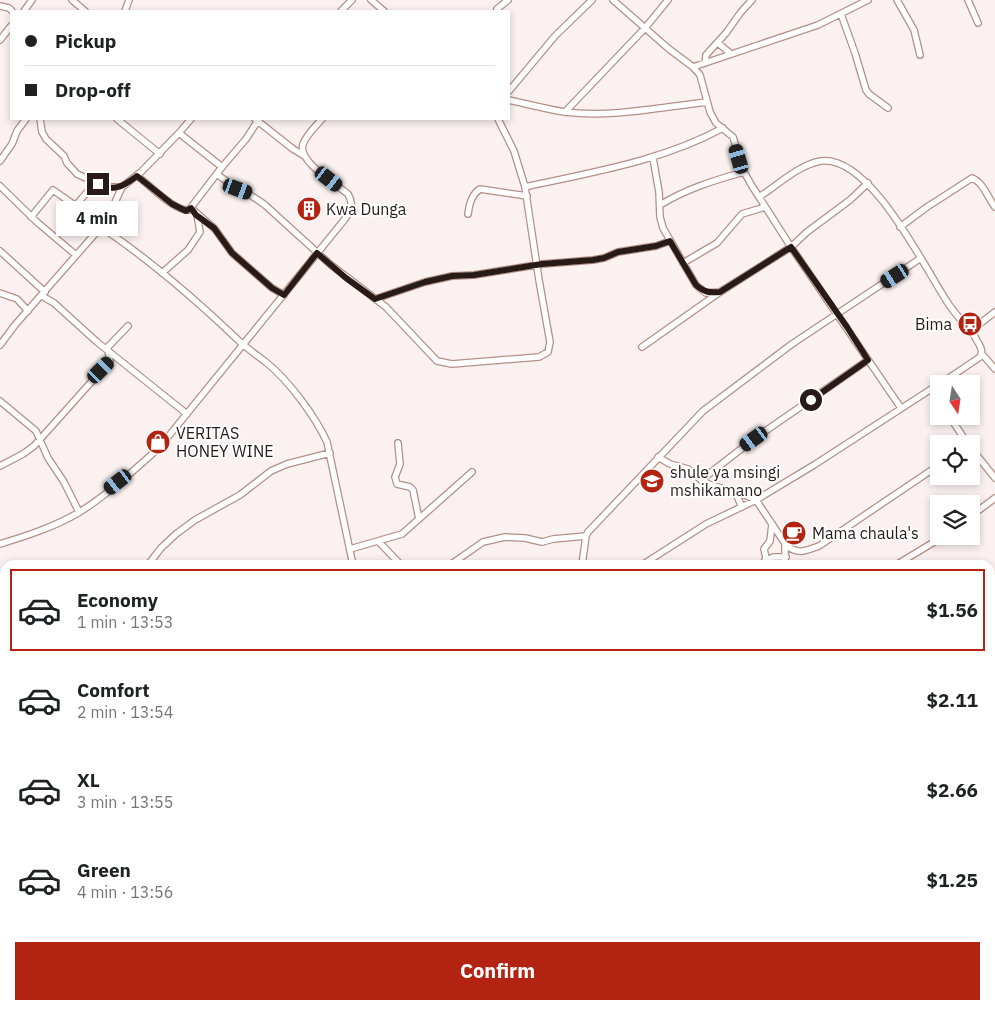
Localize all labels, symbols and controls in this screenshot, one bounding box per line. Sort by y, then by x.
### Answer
text: Pickup [55,29,116,53]
text: Drop-off [55,78,131,102]
car [727,143,750,175]
car [312,164,345,194]
route end [87,173,109,195]
car [221,177,254,201]
building icon: Kwa Dunga [296,196,322,222]
place label: Kwa Dunga [326,199,407,219]
callout: 4 min [57,202,139,236]
text: 4 min [76,208,118,228]
car [878,262,911,290]
bus stop icon: Bima [957,311,983,337]
place label: Bima [915,314,952,334]
car [85,354,116,386]
north arrow [930,375,980,425]
map controls [930,375,980,545]
route start [800,389,822,411]
place label: VERITAS HONEY WINE [176,423,274,461]
car [737,424,770,454]
shop icon: VERITAS HONEY WINE [145,429,171,455]
button: locate [930,435,980,485]
place label: shule ya msingi mshikamano [670,462,780,500]
car [101,467,134,497]
school or university icon: shule ya msingi mshikamano [639,468,665,494]
button: layers [930,495,980,545]
cafe icon: Mama chaula's [781,520,807,546]
place label: Mama chaula's [812,523,919,543]
icon: car [17,588,62,633]
text: Economy [77,588,158,612]
text: $1.56 [926,598,978,622]
text: 1 min · 13:53 [77,612,173,632]
icon: car [17,678,62,723]
text: Comfort [77,678,150,702]
text: $2.11 [926,688,978,712]
text: 2 min · 13:54 [77,702,173,722]
icon: car [17,768,62,813]
text: XL [77,768,100,792]
text: $2.66 [926,778,978,802]
text: 3 min · 13:55 [77,792,173,812]
icon: car [17,858,62,903]
text: Green [77,858,131,882]
text: $1.25 [926,868,978,892]
text: 4 min · 13:56 [77,882,173,902]
button: Confirm [15,942,980,1000]

